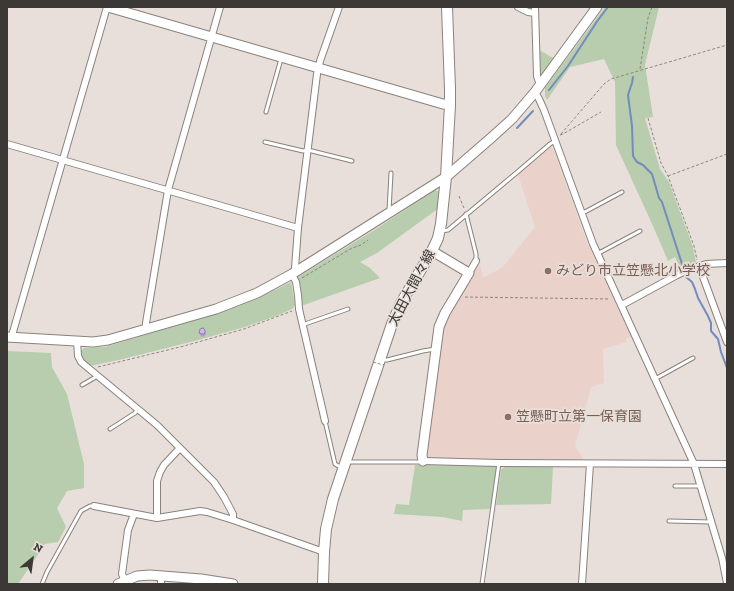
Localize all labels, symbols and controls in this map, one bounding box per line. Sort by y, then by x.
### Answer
street label: 太田大間々線 [385,247,439,329]
place label: みどり市立笠懸北小学校 [556,263,710,279]
marker: みどり市立笠懸北小学校 [543,266,553,276]
place label: 笠懸町立第一保育園 [516,409,642,425]
marker: 笠懸町立第一保育園 [503,412,513,422]
north arrow [12,539,52,579]
text: N [31,540,45,556]

